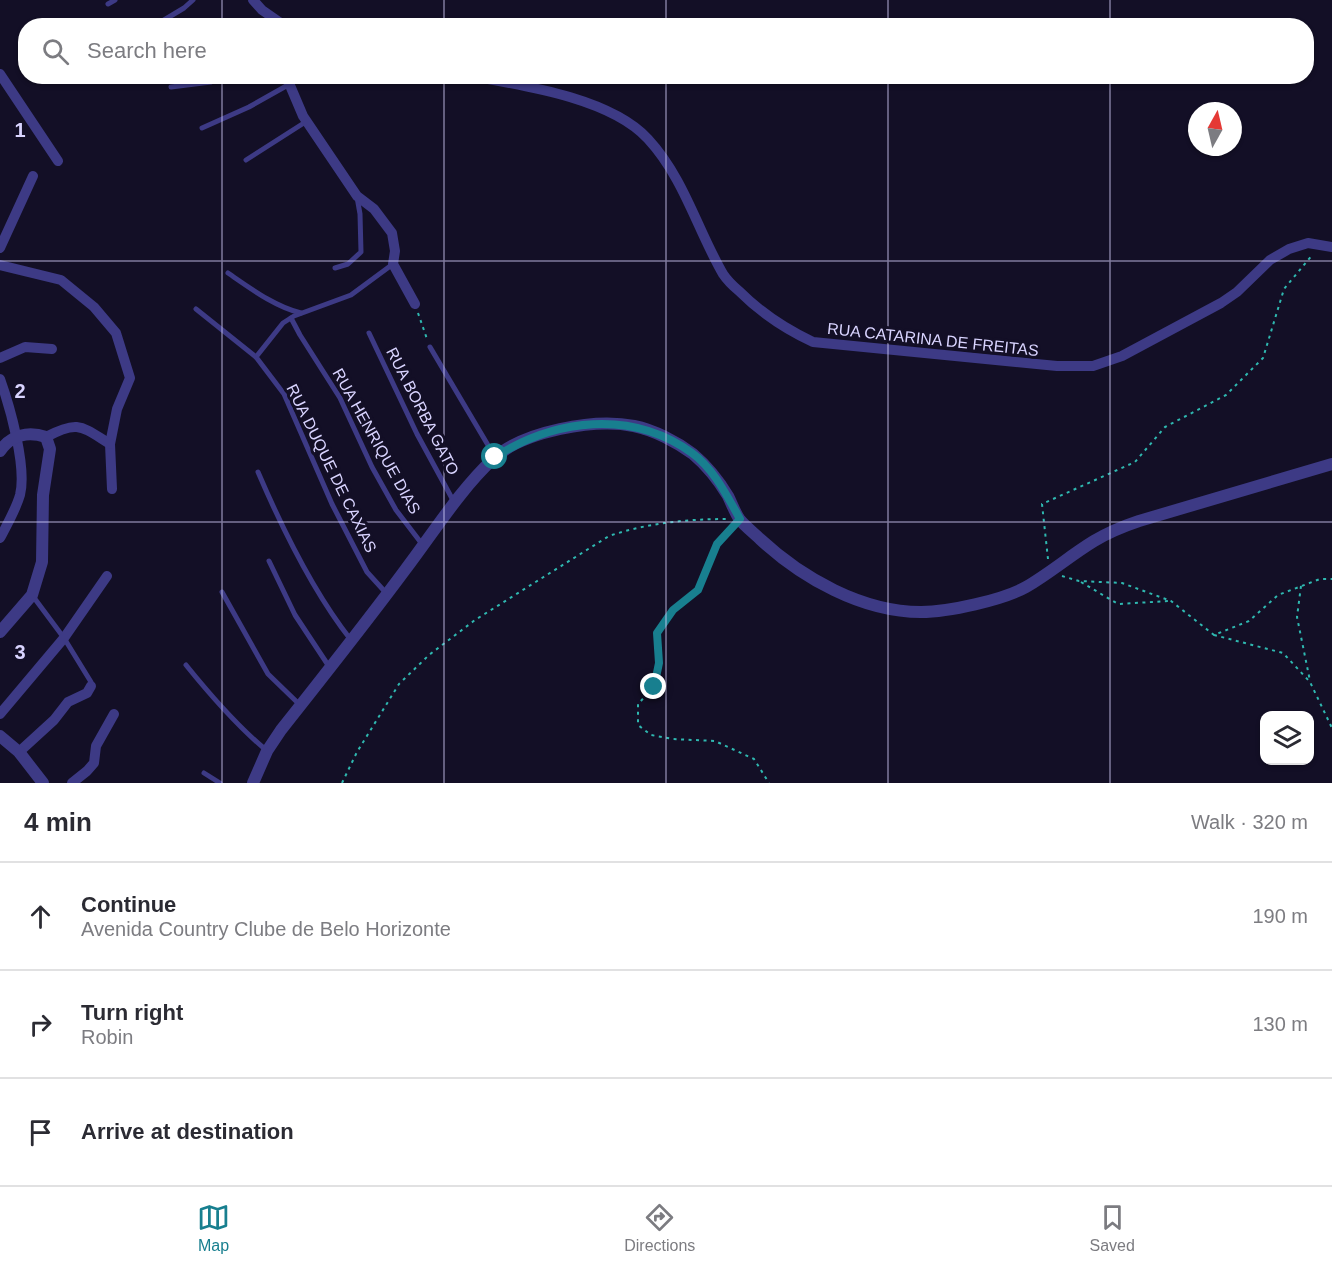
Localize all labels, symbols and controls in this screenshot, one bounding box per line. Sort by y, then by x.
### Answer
search box [18,18,1314,84]
icon: search [39,35,72,68]
text: Search here [87,38,207,63]
north arrow [1188,102,1242,156]
text: 1 [14,119,26,141]
street label: RUA CATARINA DE FREITAS [826,320,1039,359]
street label: RUA BORBA GATO [383,345,462,478]
street label: RUA HENRIQUE DIAS [329,366,424,517]
text: 2 [14,380,26,402]
street label: RUA DUQUE DE CAXIAS [283,381,380,555]
route start [481,443,507,469]
text: 3 [14,641,26,663]
route end [640,673,666,699]
map controls [1260,711,1314,765]
button: layers [1260,711,1314,765]
text: 4 min [24,807,92,837]
text: Walk · 320 m [1191,811,1308,833]
text: Continue [81,892,176,917]
icon: ahead [24,900,57,933]
text: 190 m [1252,905,1308,927]
text: Avenida Country Clube de Belo Horizonte [81,918,451,940]
text: Turn right [81,1000,183,1025]
icon: right [24,1008,57,1041]
text: 130 m [1252,1013,1308,1035]
text: Robin [81,1026,133,1048]
icon: arrive [24,1116,57,1149]
text: Arrive at destination [81,1119,294,1144]
tab: Map [197,1201,230,1255]
tab: Directions [624,1201,695,1255]
tab: Saved [1090,1201,1135,1255]

